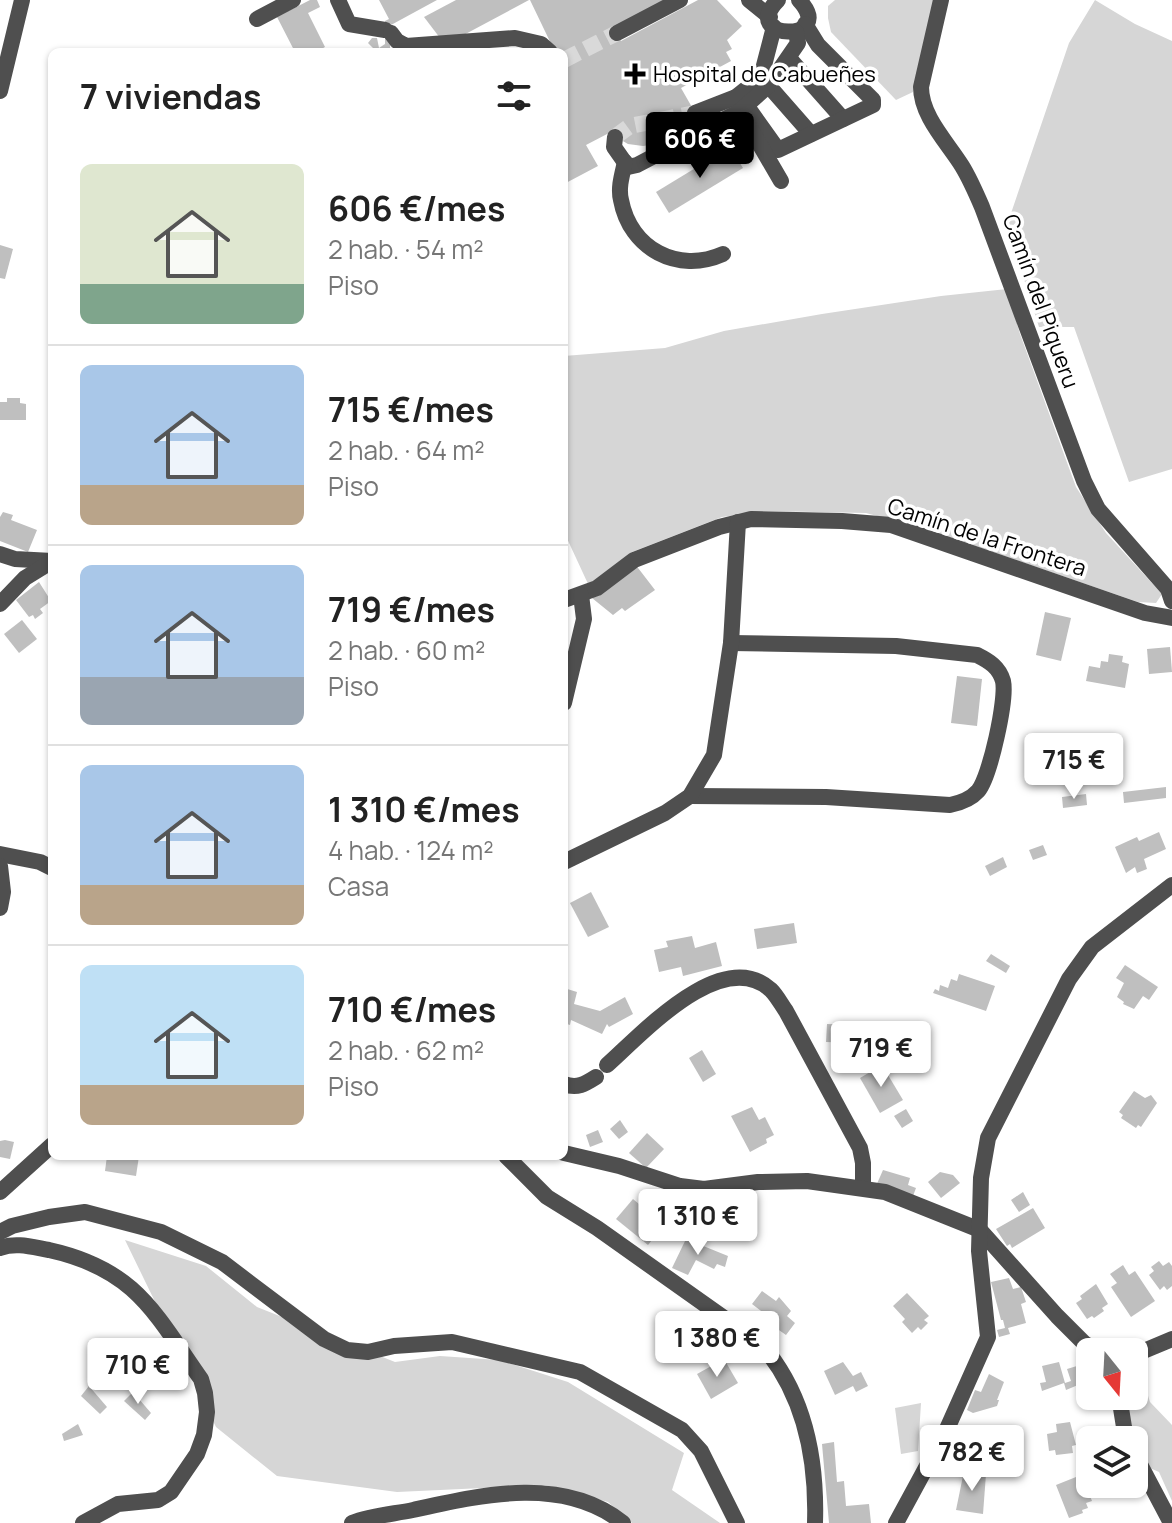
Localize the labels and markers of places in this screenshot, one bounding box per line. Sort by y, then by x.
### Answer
place label: Hospital de Cabueñes [653,59,876,89]
marker: Hospital de Cabueñes [624,63,646,85]
pin: 606 € [644,112,756,180]
pin: 715 € [1018,733,1130,801]
pin: 719 € [825,1021,937,1089]
pin: 1 310 € [624,1189,772,1257]
pin: 1 380 € [643,1311,791,1379]
pin: 710 € [82,1338,194,1406]
pin: 782 € [916,1425,1028,1493]

